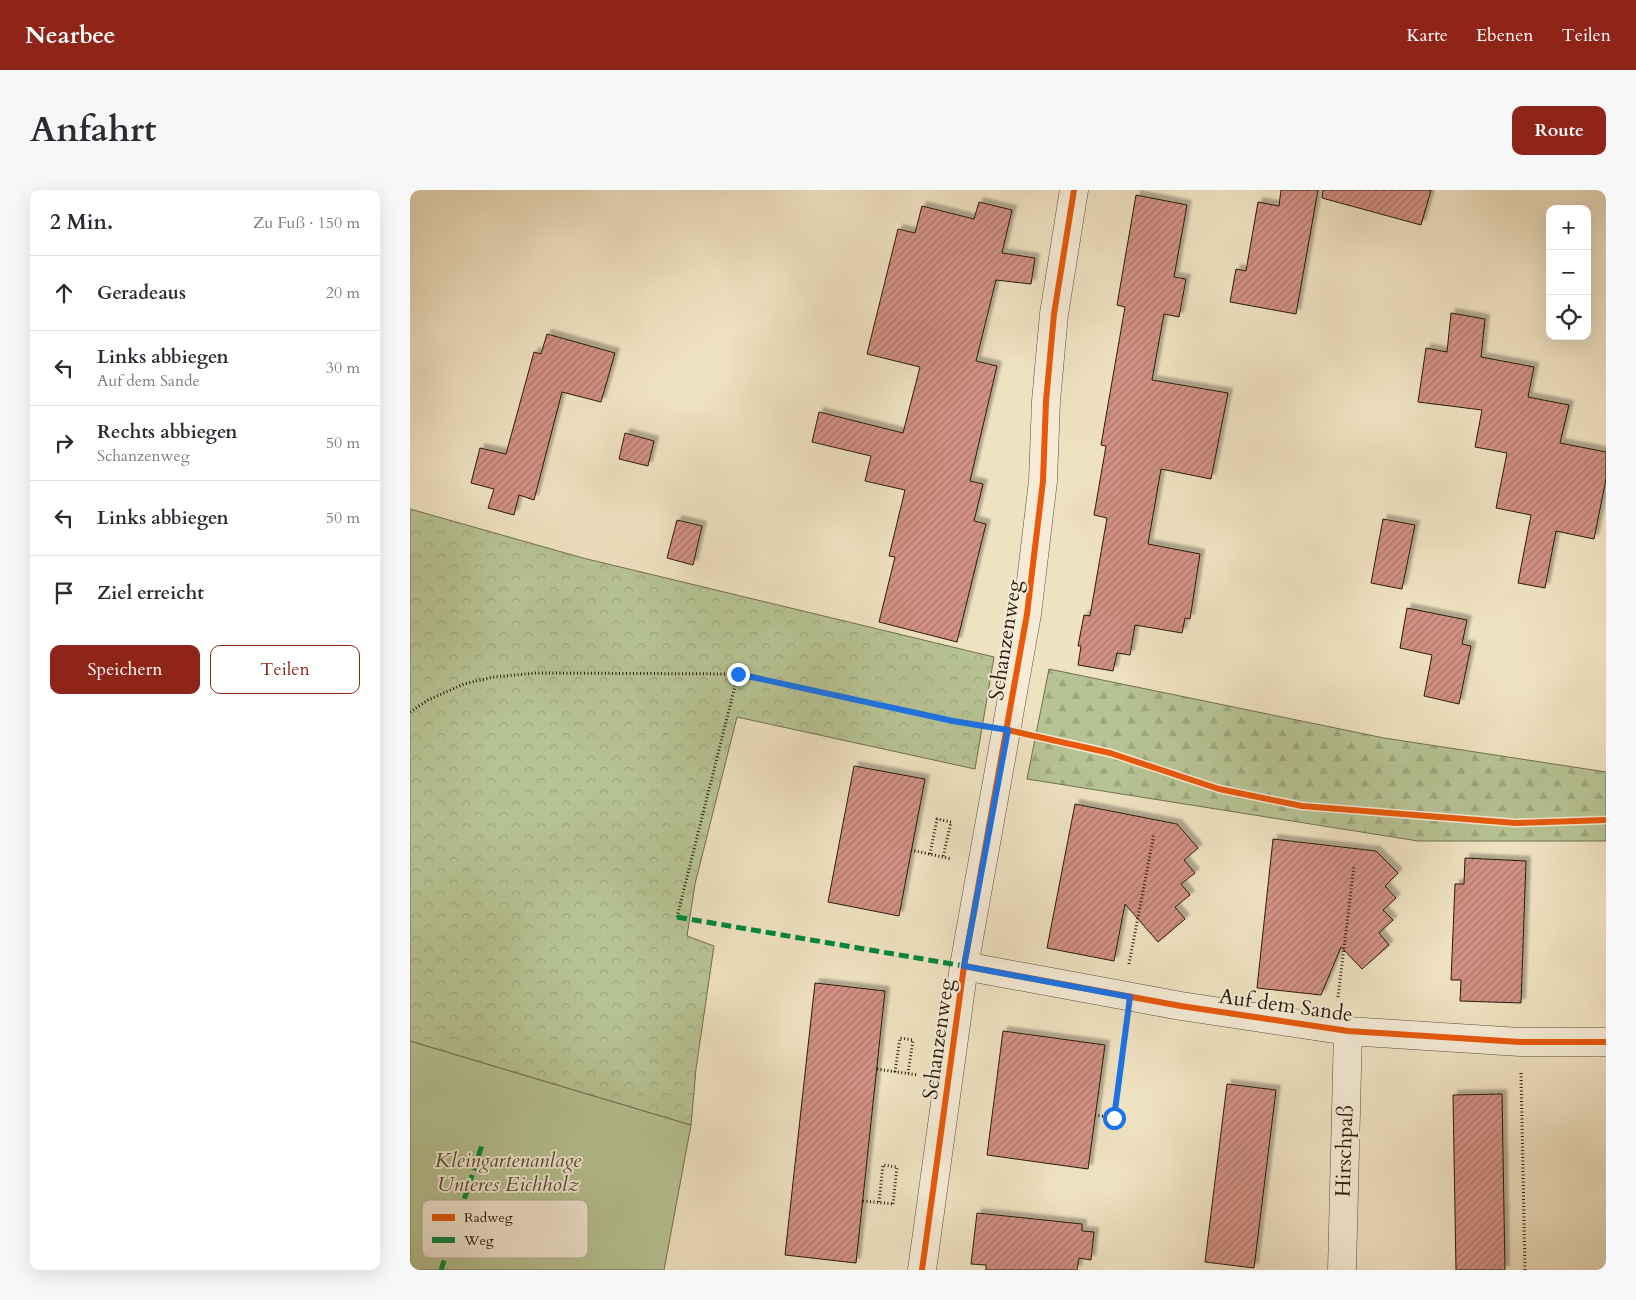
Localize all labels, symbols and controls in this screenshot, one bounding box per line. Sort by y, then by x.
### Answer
text: Nearbee [25,19,115,52]
text: Karte [1406,23,1448,48]
text: Ebenen [1476,23,1534,48]
text: Teilen [1562,23,1611,48]
text: Anfahrt [30,106,156,154]
button: Route [1512,106,1606,155]
map controls [1546,205,1591,340]
button: + [1546,205,1591,250]
text: 2 Min. [50,208,113,237]
text: Zu Fuß · 150 m [253,212,360,234]
button: − [1546,250,1591,295]
icon: ahead [50,279,78,307]
text: Geradeaus [97,280,186,306]
text: 20 m [326,282,360,304]
button: locate [1546,295,1591,340]
text: Links abbiegen [97,344,229,370]
icon: left [50,354,78,382]
text: 30 m [326,357,360,379]
text: Auf dem Sande [97,370,200,392]
text: Rechts abbiegen [97,419,238,445]
icon: right [50,429,78,457]
text: 50 m [326,432,360,454]
text: Schanzenweg [97,445,190,467]
icon: left [50,504,78,532]
text: Links abbiegen [97,505,229,531]
text: 50 m [326,507,360,529]
street label: Schanzenweg [982,578,1029,702]
icon: arrive [50,579,78,607]
text: Ziel erreicht [97,580,204,606]
button: Speichern [50,645,200,694]
button: Teilen [210,645,360,694]
route end [727,663,750,686]
street label: Schanzenweg [916,977,961,1101]
street label: Auf dem Sande [1217,982,1355,1029]
street label: Hirschpaß [1328,1105,1361,1198]
route start [1103,1107,1126,1130]
park label: Kleingartenanlage Unteres Eichholz [435,1146,582,1199]
legend [422,1200,588,1258]
text: Radweg [464,1208,513,1227]
text: Weg [463,1231,494,1250]

